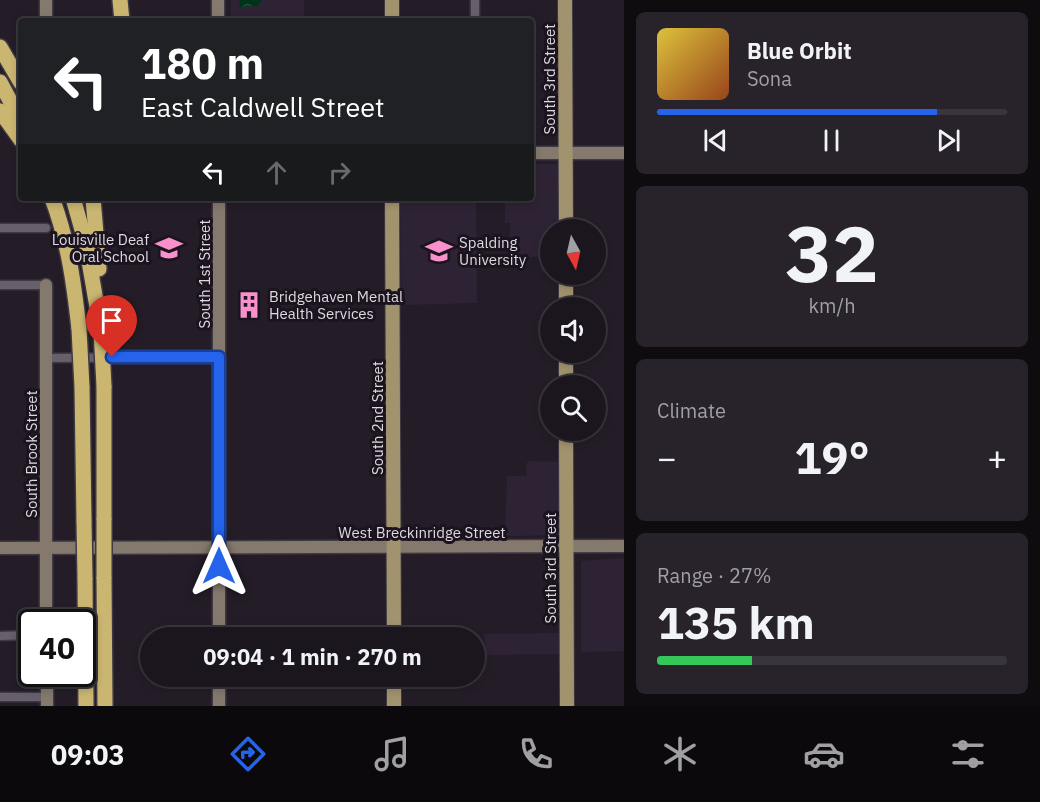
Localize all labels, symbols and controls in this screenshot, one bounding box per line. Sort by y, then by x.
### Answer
street label: South 3rd Street [540,24,559,134]
text: 180 m [141,36,264,91]
text: Blue Orbit [747,36,852,65]
icon: left [42,42,120,120]
text: Sona [747,65,792,92]
text: East Caldwell Street [141,89,385,124]
icon: previous [699,124,732,157]
icon: pause [815,124,848,157]
icon: next [932,124,965,157]
icon: left [197,156,230,189]
icon: ahead [260,156,293,189]
icon: right [323,156,356,189]
text: 32 [785,202,879,303]
street label: South 1st Street [195,219,214,329]
north arrow [540,219,606,285]
map controls [540,219,606,441]
place label: Louisville Deaf Oral School [52,230,149,266]
school or university icon: Louisville Deaf Oral School [154,233,184,263]
place label: Spalding University [459,233,527,269]
school or university icon: Spalding University [424,236,454,266]
place label: Bridgehaven Mental Health Services [269,287,403,323]
building icon: Bridgehaven Mental Health Services [234,290,264,320]
text: km/h [808,292,856,319]
pin [86,295,137,357]
button: sound [540,297,606,363]
icon: arrive [95,304,128,337]
street label: South 2nd Street [368,361,387,475]
button: search [540,375,606,441]
street label: South Brook Street [22,390,41,518]
text: Climate [657,397,726,424]
text: 19° [794,428,870,486]
text: − [657,436,677,479]
text: + [987,436,1007,479]
street label: South 3rd Street [541,513,560,623]
street label: West Breckinridge Street [338,523,506,542]
position arrow [187,534,251,598]
text: Range · 27% [657,562,772,589]
text: 135 km [657,593,815,651]
speed limit sign: 40 [18,609,96,687]
text: 09:04 · 1 min · 270 m [203,642,422,671]
icon: directions [227,733,269,775]
icon: music [371,733,413,775]
icon: phone [515,733,557,775]
icon: climate [659,733,701,775]
icon: car [803,733,845,775]
icon: filters [947,733,989,775]
text: 09:03 [51,737,125,772]

